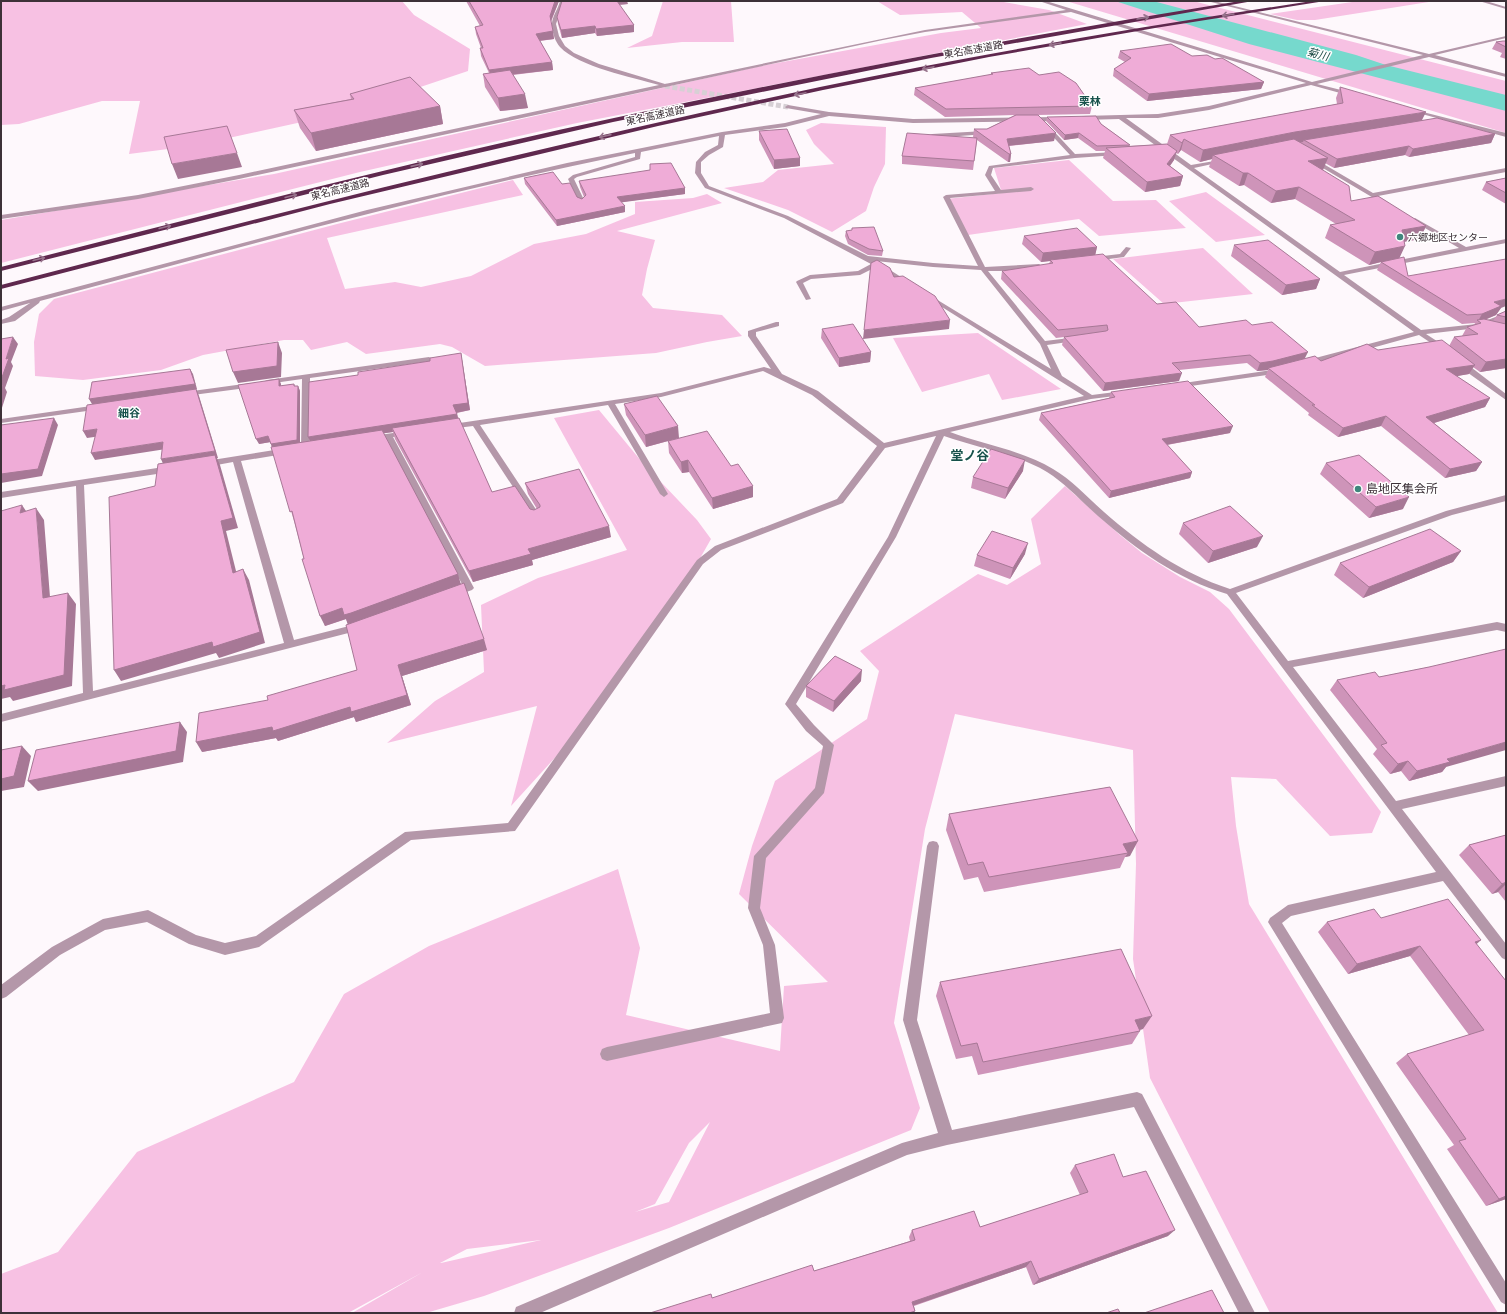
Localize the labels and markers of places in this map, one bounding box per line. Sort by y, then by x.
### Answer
marker: 六郷地区センター [1395,232,1405,242]
place label: 六郷地区センター [1408,232,1488,243]
place label: 島地区集会所 [1366,482,1438,495]
marker: 島地区集会所 [1353,484,1363,494]

